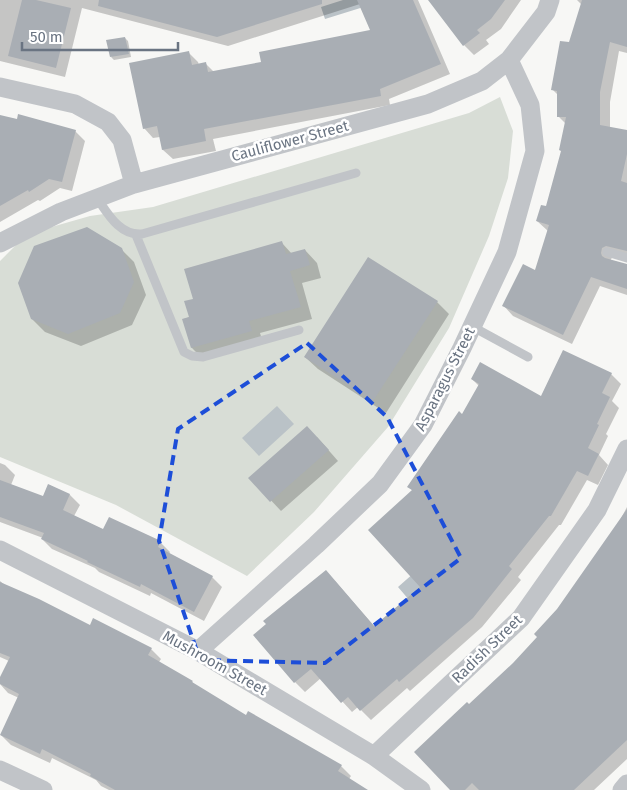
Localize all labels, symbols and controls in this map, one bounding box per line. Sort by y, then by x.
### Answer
scale bar [22,20,179,52]
text: 50 m [30,28,63,46]
street label: Cauliflower Street [229,117,351,165]
street label: Asparagus Street [411,324,479,434]
street label: Radish Street [448,611,526,687]
street label: Mushroom Street [160,627,271,699]

